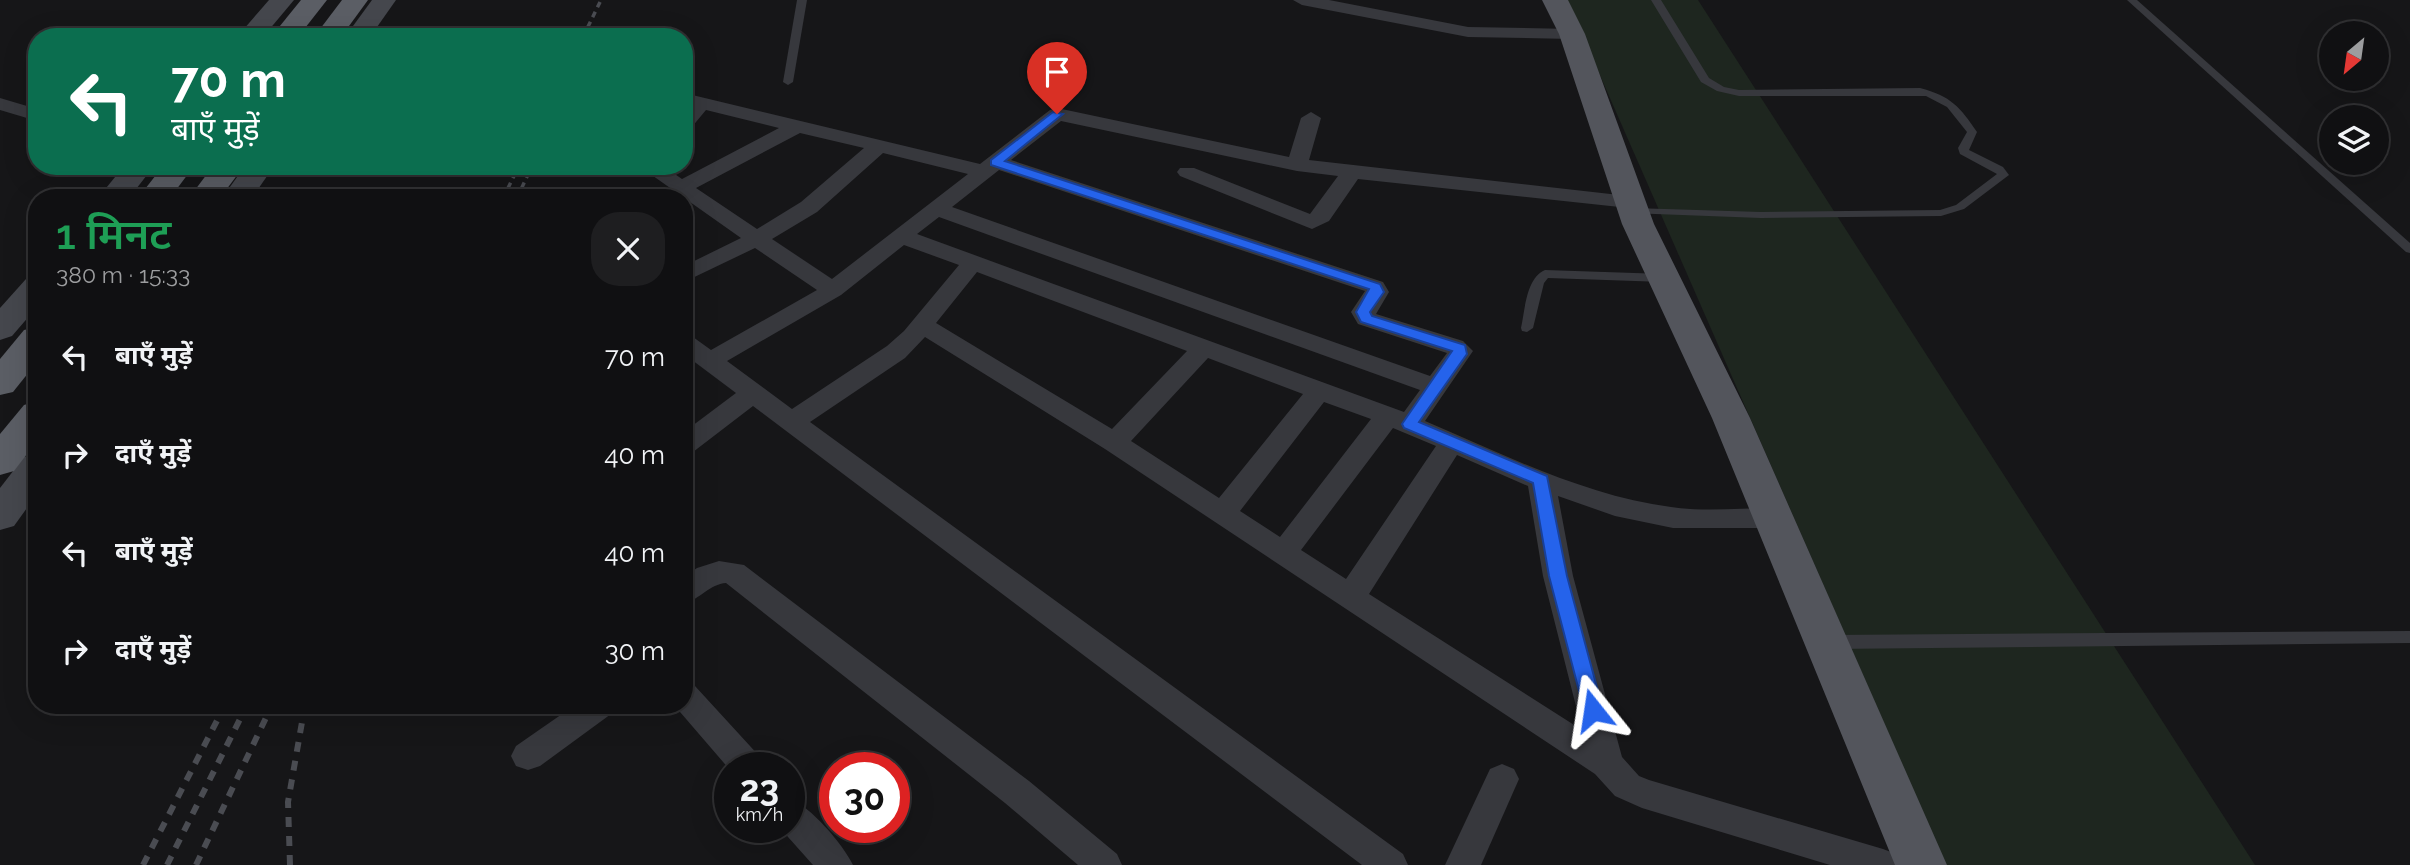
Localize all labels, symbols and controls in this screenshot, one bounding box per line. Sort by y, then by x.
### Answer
north arrow [2319,21,2389,91]
map controls [2319,21,2389,175]
pin [1027,42,1087,114]
text: 70 m [171,51,286,108]
icon: arrive [1038,53,1076,91]
icon: left [56,56,147,147]
button: layers [2319,105,2389,175]
text: बाएँ मुड़ें [171,110,260,147]
text: 1 मिनट [56,210,171,259]
button: close [591,212,665,286]
text: 380 m · 15:33 [56,261,190,288]
icon: left [56,338,94,376]
text: बाएँ मुड़ें [115,340,193,370]
text: 70 m [605,342,665,372]
icon: right [56,436,94,474]
text: दाएँ मुड़ें [115,438,191,468]
text: 40 m [604,440,665,470]
icon: left [56,534,94,572]
text: बाएँ मुड़ें [115,536,193,566]
text: 40 m [604,538,665,568]
icon: right [56,632,94,670]
text: दाएँ मुड़ें [115,634,191,664]
text: 30 m [605,636,665,666]
position arrow [1556,673,1630,747]
speed limit sign: 30 [819,752,910,843]
text: 23 [740,768,779,809]
text: km/h [736,804,783,825]

